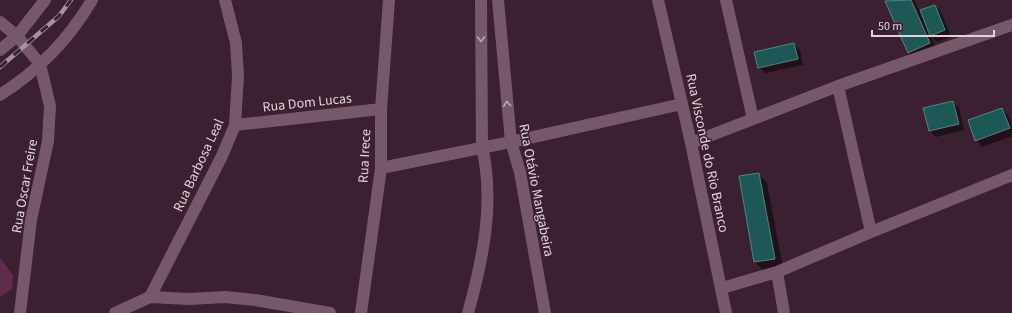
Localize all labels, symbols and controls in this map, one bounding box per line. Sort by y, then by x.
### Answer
scale bar [872,12,994,38]
text: 50 m [878,18,902,35]
one-way arrow [477,36,485,42]
street label: Rua Visconde do Rio Branco [680,72,734,234]
street label: Rua Dom Lucas [262,88,353,118]
one-way arrow [503,101,512,107]
street label: Rua Barbosa Leal [169,115,229,215]
street label: Rua Otávio Mangabeira [513,122,559,258]
street label: Rua Irece [354,129,376,183]
street label: Rua Oscar Freire [7,138,43,235]

